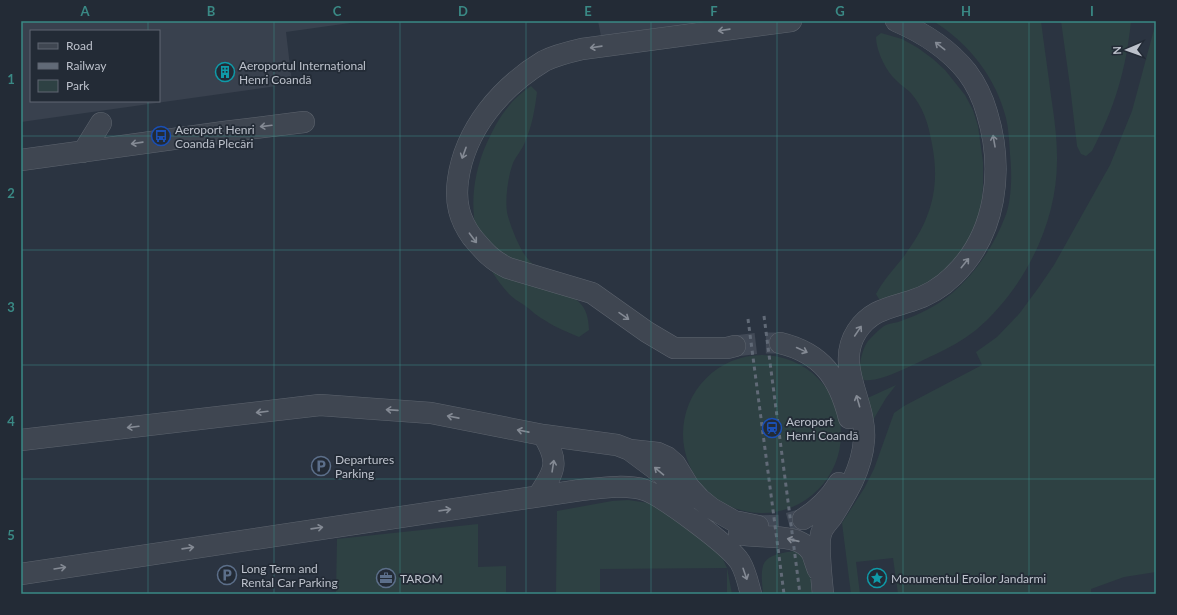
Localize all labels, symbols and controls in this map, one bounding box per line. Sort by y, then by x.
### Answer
text: A [79,3,90,19]
text: B [207,3,216,19]
text: C [333,3,342,19]
text: D [458,3,468,19]
text: E [584,3,592,19]
text: F [710,3,718,19]
text: G [835,3,845,19]
text: H [961,3,971,19]
text: I [1090,3,1094,19]
one-way arrow [718,26,731,34]
legend [30,30,160,102]
north arrow [1107,30,1147,70]
text: Road [66,38,93,53]
one-way arrow [935,42,946,50]
one-way arrow [589,43,602,51]
text: N [1110,46,1123,55]
text: Railway [66,58,107,73]
place label: Aeroportul Internațional Henri Coandă [239,58,366,87]
building icon: Aeroportul Internațional Henri Coandă [214,61,236,83]
text: 1 [7,71,15,87]
text: Park [66,78,90,93]
place label: Aeroport Henri Coandă Plecări [175,122,255,151]
one-way arrow [260,122,273,130]
bus stop icon: Aeroport Henri Coandă Plecări [150,125,172,147]
one-way arrow [989,134,997,147]
one-way arrow [131,140,144,147]
one-way arrow [460,147,468,159]
text: 2 [7,185,15,201]
one-way arrow [469,232,477,243]
one-way arrow [960,258,969,269]
text: 3 [7,299,15,315]
one-way arrow [619,312,630,320]
one-way arrow [854,326,862,337]
one-way arrow [796,347,808,354]
one-way arrow [854,394,861,407]
one-way arrow [386,407,399,414]
one-way arrow [256,408,269,416]
text: 4 [7,413,15,429]
one-way arrow [447,413,460,421]
place label: Aeroport Henri Coandă [786,414,858,443]
station icon: Aeroport Henri Coandă [761,417,783,439]
one-way arrow [127,424,140,431]
one-way arrow [516,426,529,434]
place label: Departures Parking [335,452,394,481]
parking icon: Departures Parking [310,455,332,477]
one-way arrow [549,460,557,473]
one-way arrow [653,467,664,476]
one-way arrow [438,506,451,514]
one-way arrow [310,524,323,532]
text: 5 [7,527,15,543]
one-way arrow [787,535,800,543]
one-way arrow [181,544,194,552]
place label: Long Term and Rental Car Parking [241,561,338,590]
one-way arrow [53,564,66,572]
parking icon: Long Term and Rental Car Parking [216,564,238,586]
office icon: TAROM [375,567,397,589]
one-way arrow [741,567,749,579]
place icon: Monumentul Eroilor Jandarmi [866,567,888,589]
place label: TAROM [400,571,443,586]
place label: Monumentul Eroilor Jandarmi [891,571,1046,586]

